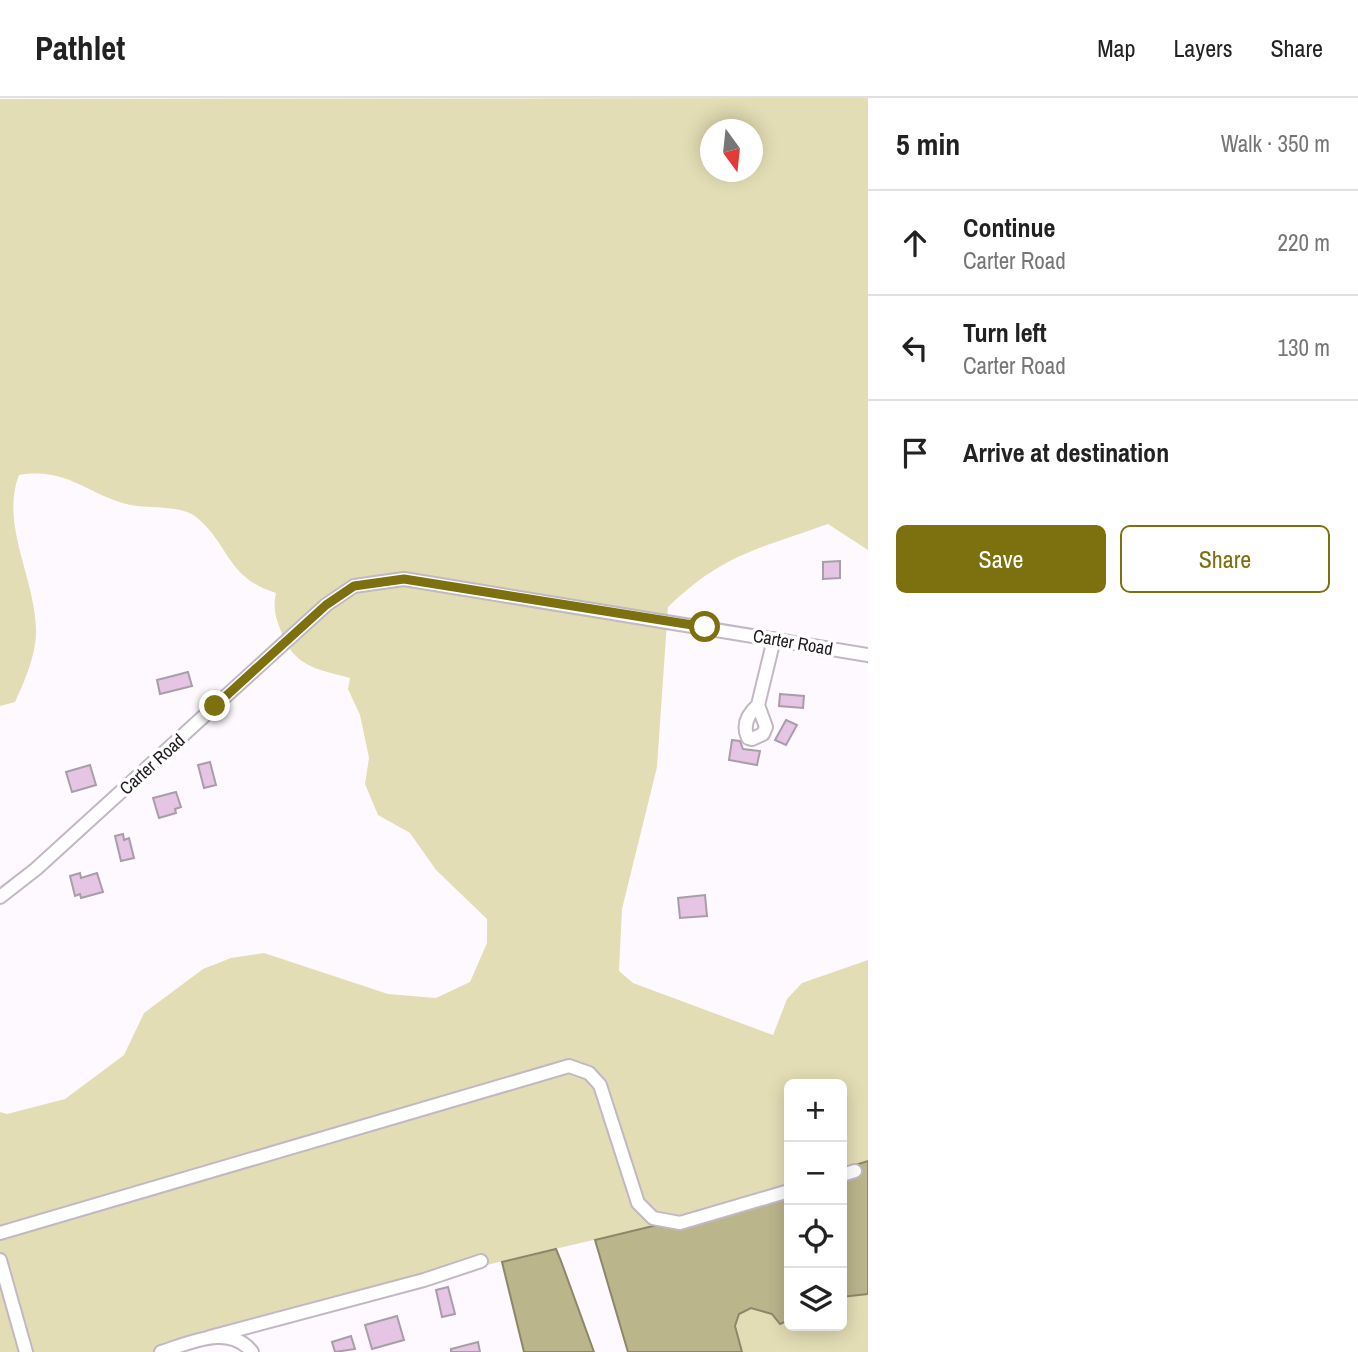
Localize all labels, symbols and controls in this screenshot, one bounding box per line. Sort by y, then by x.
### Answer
text: Pathlet [35,26,125,70]
text: Map [1097,32,1135,64]
text: Layers [1173,32,1232,64]
text: Share [1270,32,1323,64]
north arrow [700,119,763,182]
text: 5 min [896,124,960,164]
text: Walk · 350 m [1221,128,1330,159]
text: Continue [963,210,1055,245]
icon: ahead [896,224,934,262]
text: 220 m [1278,227,1330,258]
text: Carter Road [963,245,1066,276]
text: Turn left [963,315,1047,350]
icon: left [896,329,934,367]
text: 130 m [1278,332,1330,363]
text: Carter Road [963,350,1066,381]
icon: arrive [896,434,934,472]
text: Arrive at destination [963,435,1169,470]
button: Save [896,525,1106,593]
button: Share [1120,525,1330,593]
route start [689,611,720,642]
street label: Carter Road [751,623,835,661]
route end [199,690,230,721]
street label: Carter Road [114,728,190,800]
map controls [784,1079,847,1331]
button: + [784,1079,847,1142]
button: − [784,1142,847,1205]
button: locate [784,1205,847,1268]
button: layers [784,1268,847,1331]

